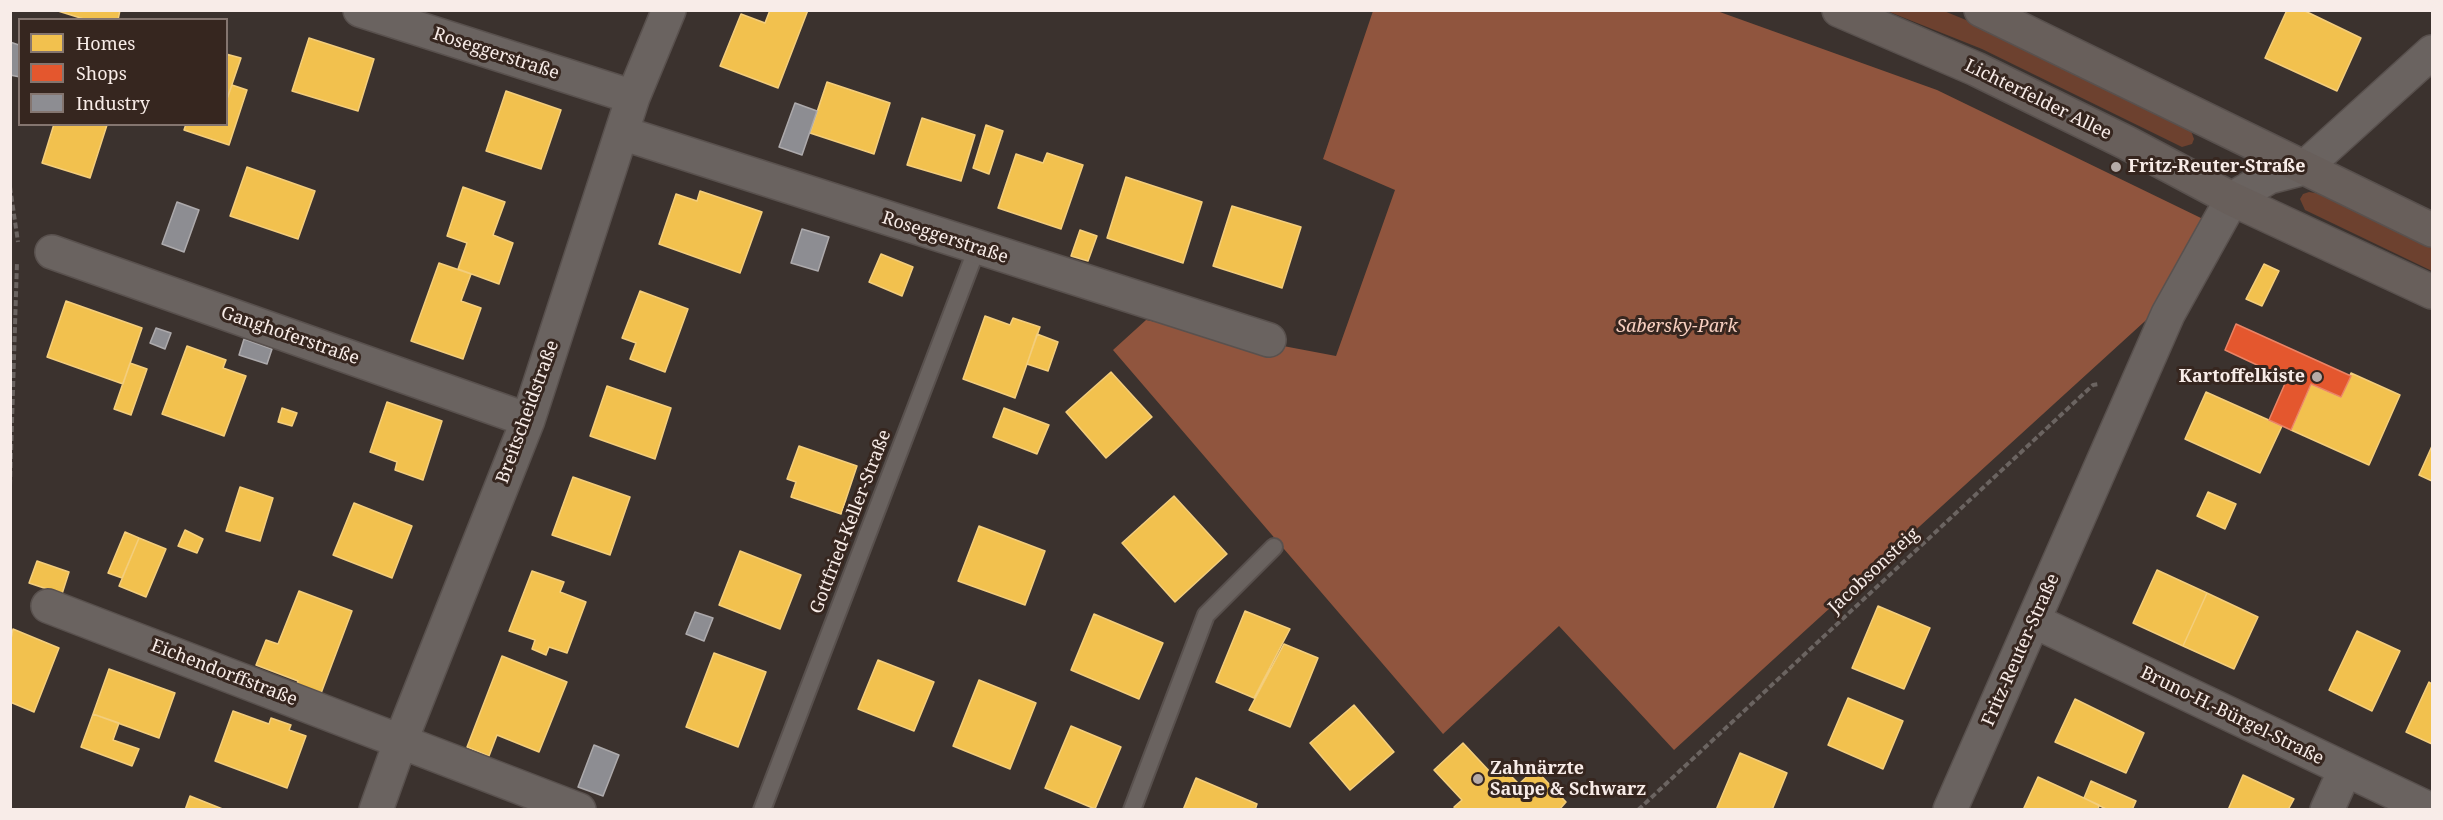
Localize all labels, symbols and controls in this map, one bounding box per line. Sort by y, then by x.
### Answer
legend [18,18,228,126]
street label: Roseggerstraße [430,23,562,85]
text: Homes [76,31,135,55]
street label: Lichterfelder Allee [1961,55,2115,145]
text: Shops [76,61,127,85]
text: Industry [76,91,150,115]
place label: Fritz-Reuter-Straße [2128,156,2306,178]
marker: Fritz-Reuter-Straße [2109,160,2123,174]
street label: Roseggerstraße [879,207,1011,269]
street label: Ganghoferstraße [218,302,362,370]
park label: Sabersky-Park [1616,316,1738,338]
street label: Breitscheidstraße [492,337,564,487]
place label: Kartoffelkiste [2179,366,2305,388]
marker: Kartoffelkiste [2310,370,2324,384]
street label: Gottfried-Keller-Straße [806,427,896,617]
street label: Jacobsonsteig [1824,523,1924,619]
street label: Fritz-Reuter-Straße [1978,570,2064,730]
street label: Eichendorffstraße [148,635,300,711]
street label: Bruno-H.-Bürgel-Straße [2137,662,2327,770]
place label: Zahnärzte Saupe & Schwarz [1490,758,1646,800]
marker: Zahnärzte Saupe & Schwarz [1471,772,1485,786]

